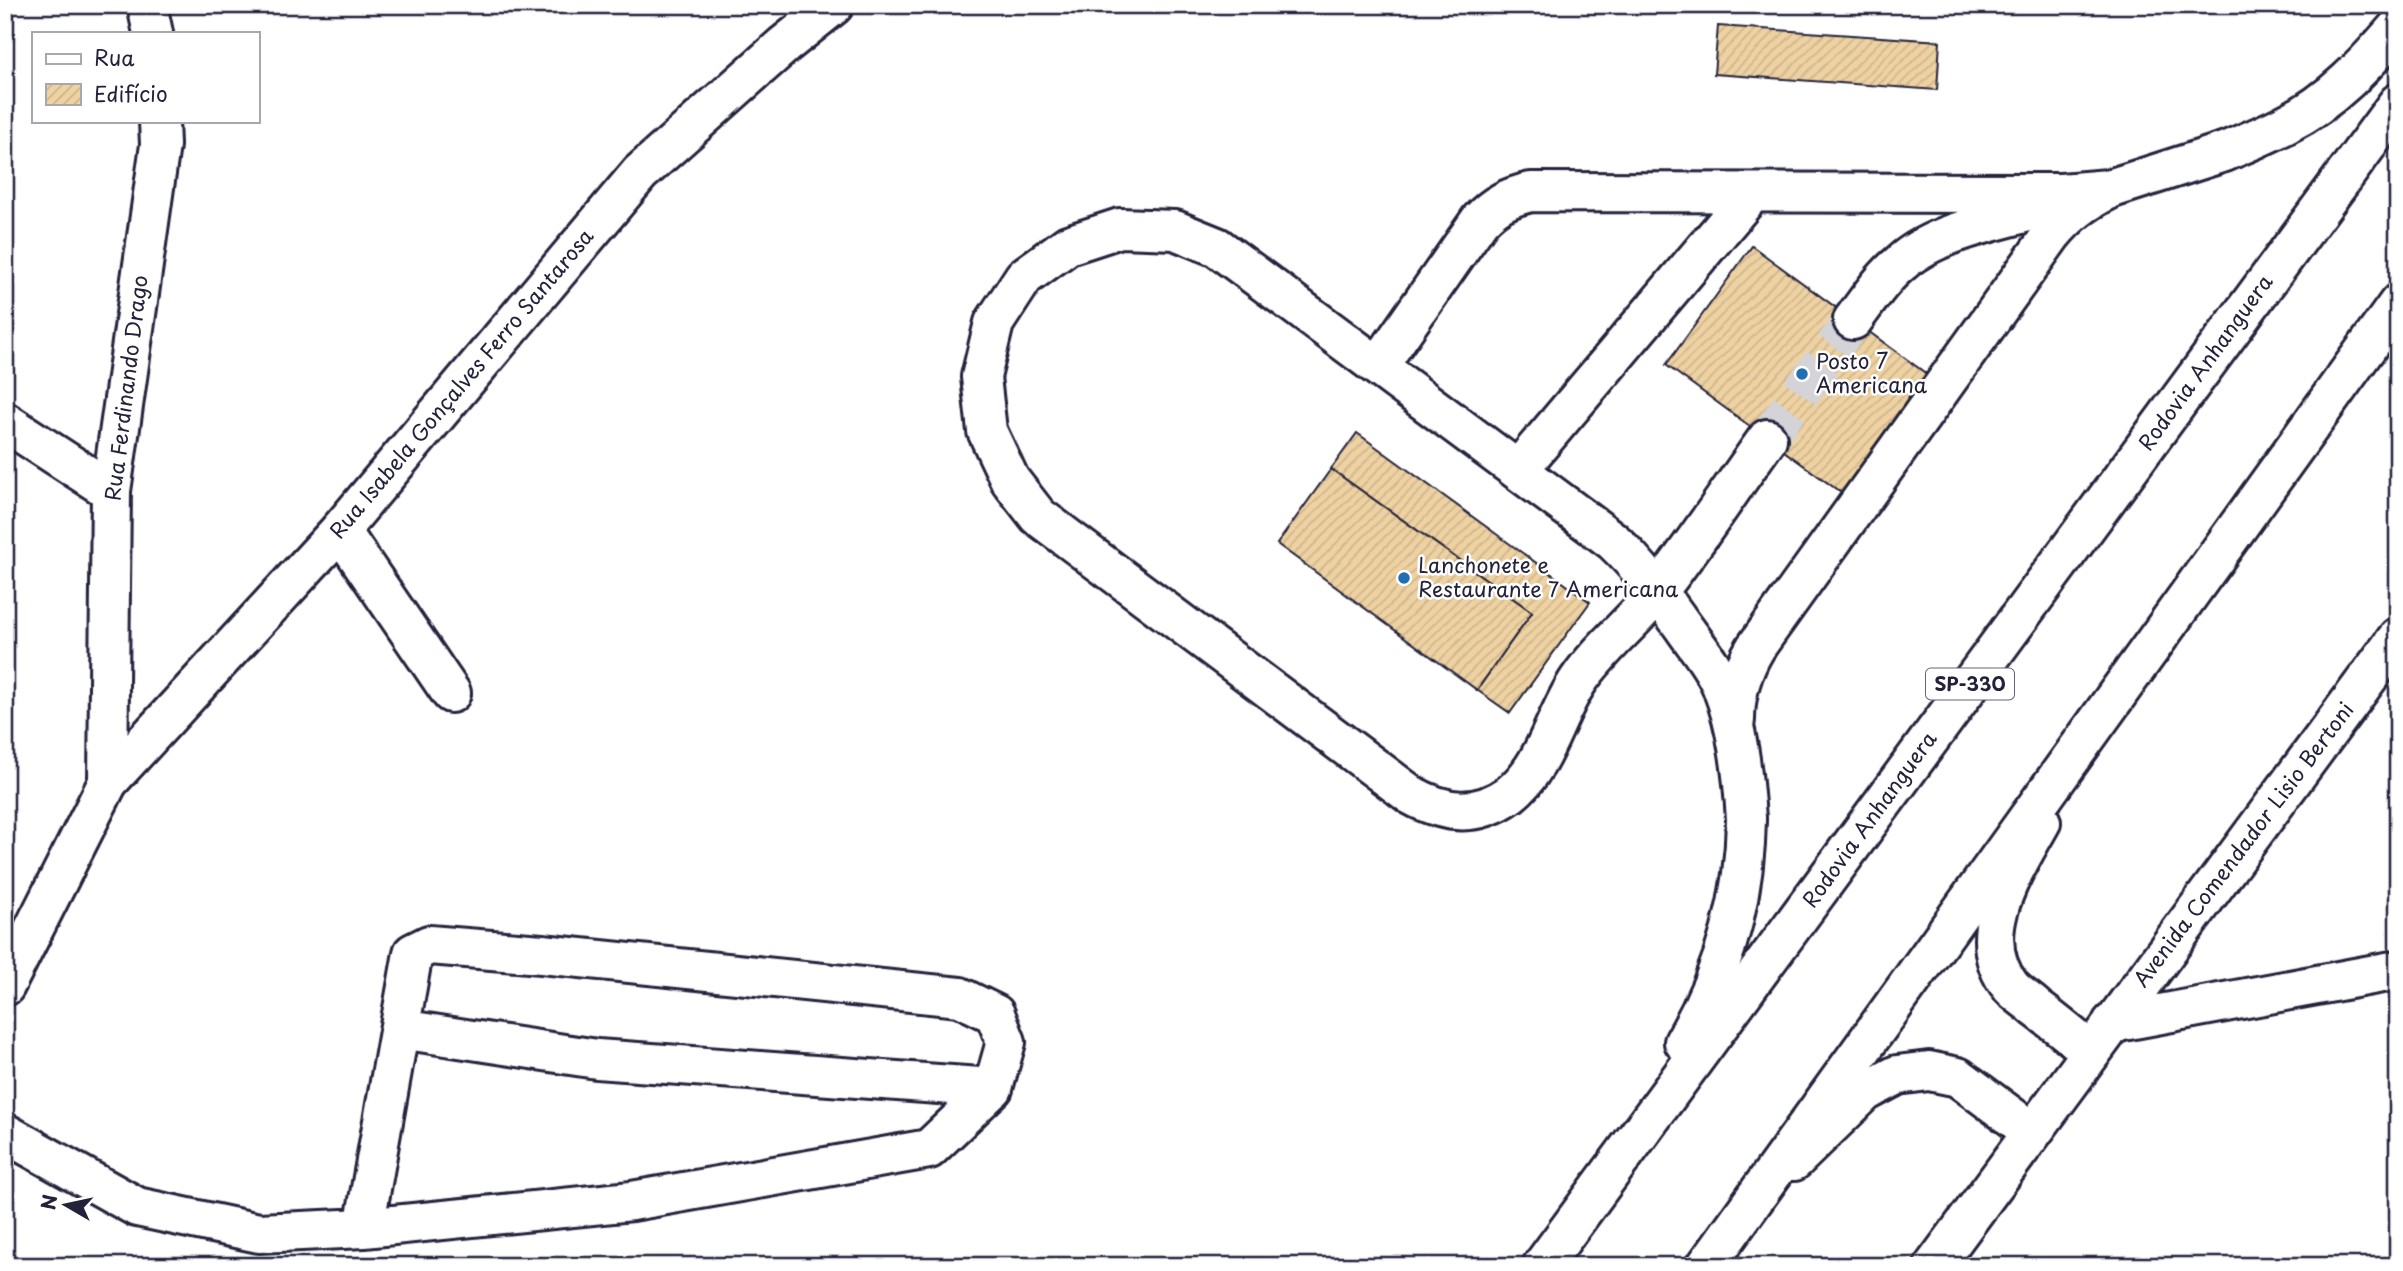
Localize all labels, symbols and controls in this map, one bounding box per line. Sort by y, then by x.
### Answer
legend [32,32,259,122]
text: Rua [94,41,135,73]
text: Edifício [94,77,168,109]
street label: Rua Isabela Gonçalves Ferro Santarosa [321,221,600,545]
street label: Rodovia Anhanguera [2129,267,2279,457]
street label: Rua Ferdinando Drago [95,273,155,502]
place label: Posto 7 Americana [1816,344,1928,400]
marker: Posto 7 Americana [1794,366,1810,382]
place label: Lanchonete e Restaurante 7 Americana [1418,548,1679,604]
marker: Lanchonete e Restaurante 7 Americana [1396,570,1412,586]
road number: SP-330 [1926,668,2014,699]
street label: Avenida Comendador Lisio Bertoni [2124,695,2360,993]
street label: Rodovia Anhanguera [1793,724,1943,914]
north arrow [32,1170,102,1240]
text: N [33,1193,63,1212]

